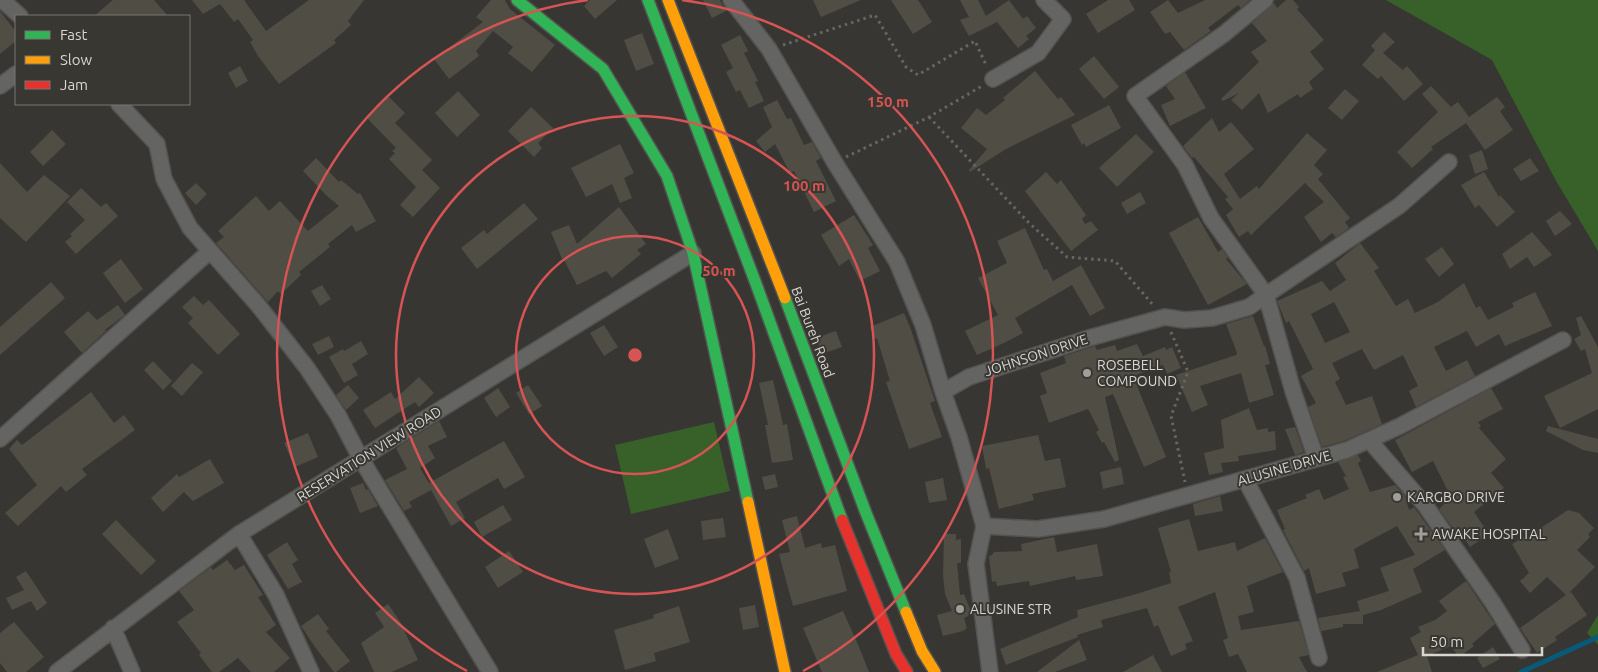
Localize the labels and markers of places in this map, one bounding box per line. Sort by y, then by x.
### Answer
centre of rings [626,346,644,364]
place label: ROSEBELL COMPOUND [1097,357,1177,389]
marker: ROSEBELL COMPOUND [1081,367,1093,379]
place label: KARGBO DRIVE [1407,489,1505,505]
marker: KARGBO DRIVE [1391,491,1403,503]
place label: AWAKE HOSPITAL [1432,526,1546,542]
marker: AWAKE HOSPITAL [1414,527,1428,541]
place label: ALUSINE STR [970,601,1052,617]
marker: ALUSINE STR [954,603,966,615]

